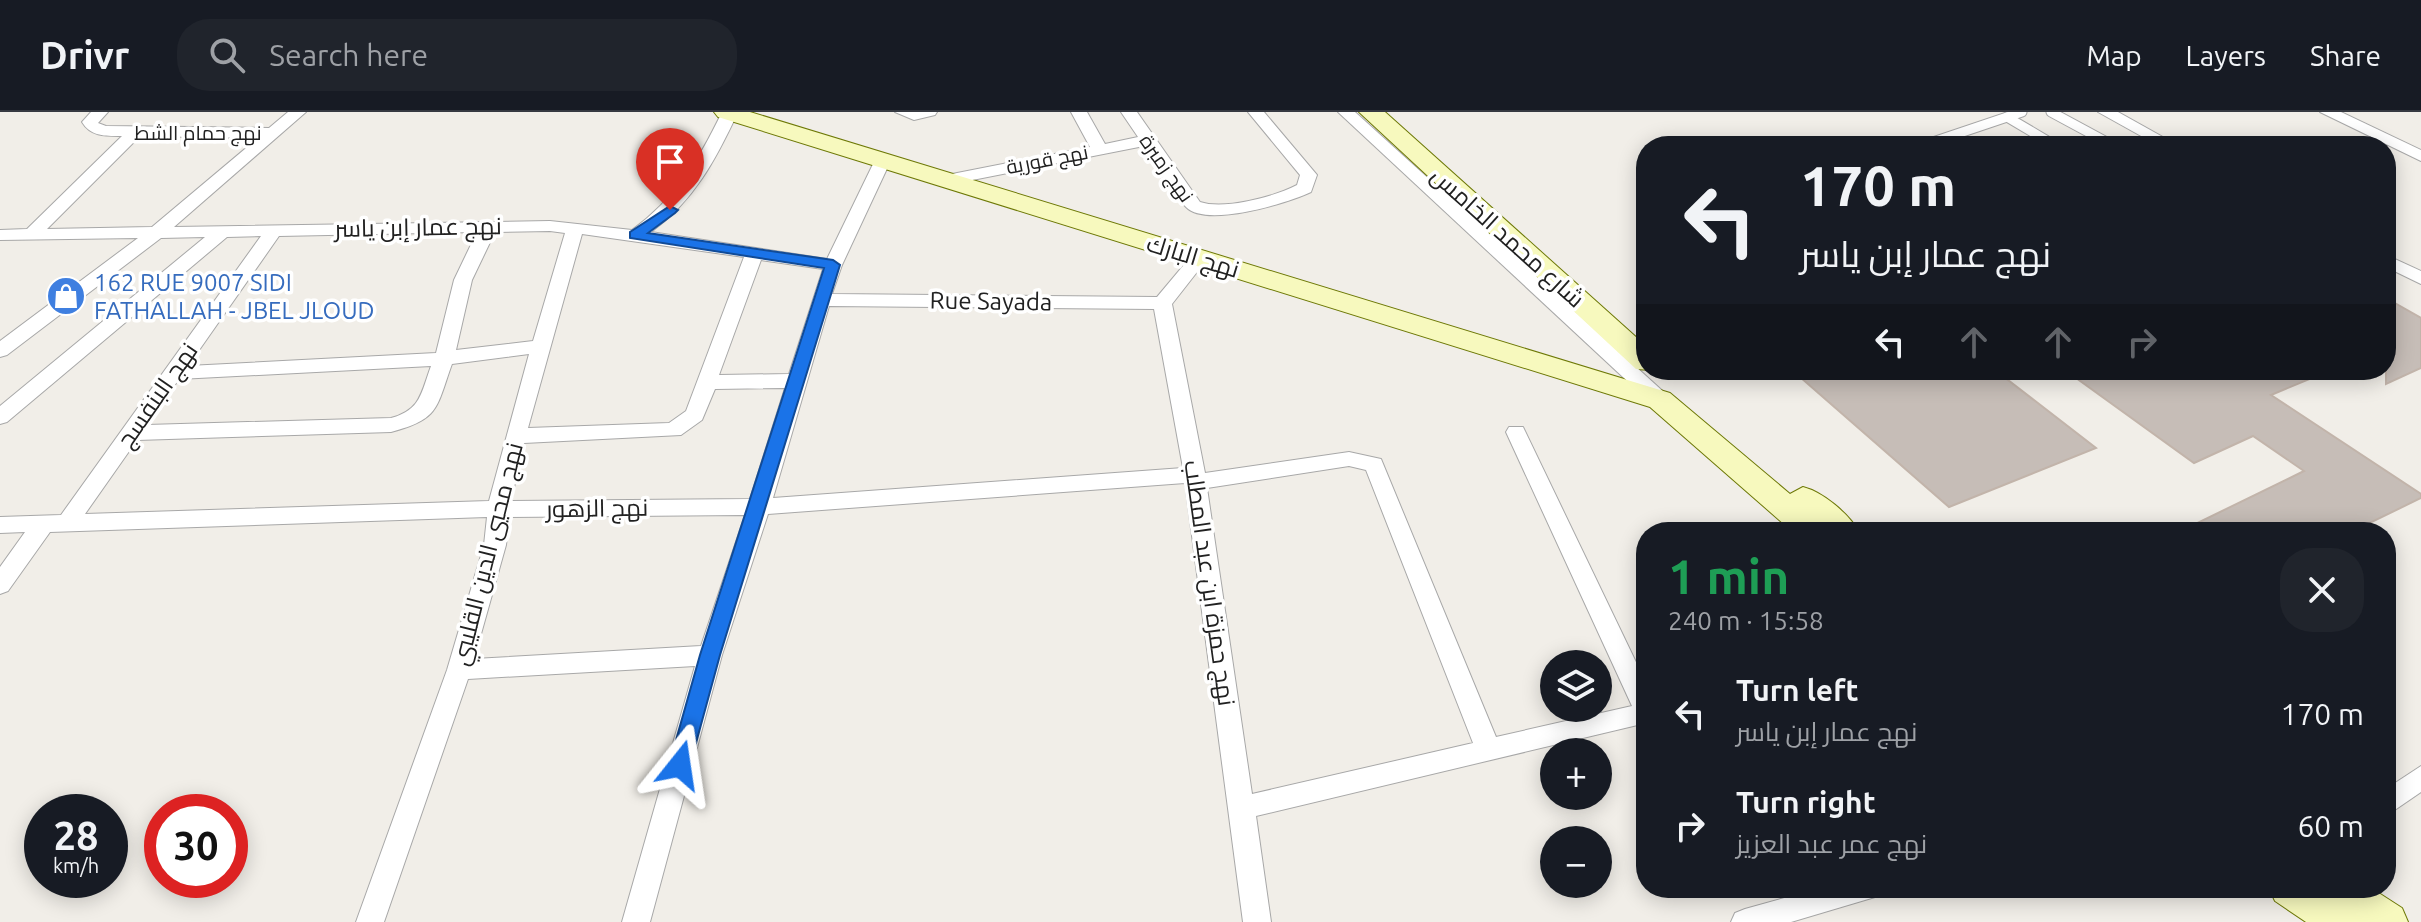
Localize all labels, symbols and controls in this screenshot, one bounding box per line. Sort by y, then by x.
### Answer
search box [177,19,737,91]
icon: search [205,33,249,77]
text: Drivr [40,34,129,76]
text: Search here [269,38,428,72]
text: Map [2086,40,2142,71]
text: Layers [2186,40,2266,71]
text: Share [2310,40,2381,71]
street label: نهج حمام الشط [134,121,262,147]
pin [636,128,704,210]
street label: نهج زمبرة [1133,130,1199,208]
icon: arrive [648,140,692,184]
street label: نهج قورية [1004,140,1091,181]
text: 170 m [1800,154,1956,217]
street label: شارع محمد الخامس [1424,161,1590,315]
icon: left [1668,168,1772,272]
street label: نهج عمار إبن ياسر [332,212,502,245]
street label: نهج البارك [1143,229,1242,286]
text: نهج عمار إبن ياسر [1800,233,2051,274]
place label: 162 RUE 9007 SIDI FATHALLAH - JBEL JLOUD [94,269,375,324]
shop icon: 162 RUE 9007 SIDI FATHALLAH - JBEL JLOUD [45,275,87,317]
street label: Rue Sayada [929,286,1053,316]
icon: left [1868,320,1912,364]
icon: ahead [1952,320,1996,364]
icon: ahead [2036,320,2080,364]
icon: right [2120,320,2164,364]
street label: نهج البنفسج [111,338,205,454]
street label: نهج محيي الدين القليبي [446,440,534,670]
street label: نهج حمزة ابن عبد المطلب [1176,458,1241,708]
street label: نهج الزهور [544,494,648,525]
button: close [2280,548,2364,632]
text: 1 min [1668,549,1789,603]
text: 240 m · 15:58 [1668,606,1824,635]
map controls [1540,650,1612,898]
button: layers [1540,650,1612,722]
text: Turn left [1736,673,1858,707]
icon: left [1668,692,1712,736]
text: 170 m [2280,697,2364,731]
text: نهج عمار إبن ياسر [1736,717,1917,746]
position arrow [638,723,722,807]
button: + [1540,738,1612,810]
text: Turn right [1736,785,1876,819]
speed limit sign: 30 [144,794,248,898]
icon: right [1668,804,1712,848]
text: 60 m [2297,809,2364,843]
text: 28 [53,813,99,858]
button: − [1540,826,1612,898]
text: نهج عمر عبد العزيز [1736,829,1927,858]
text: km/h [53,854,99,877]

